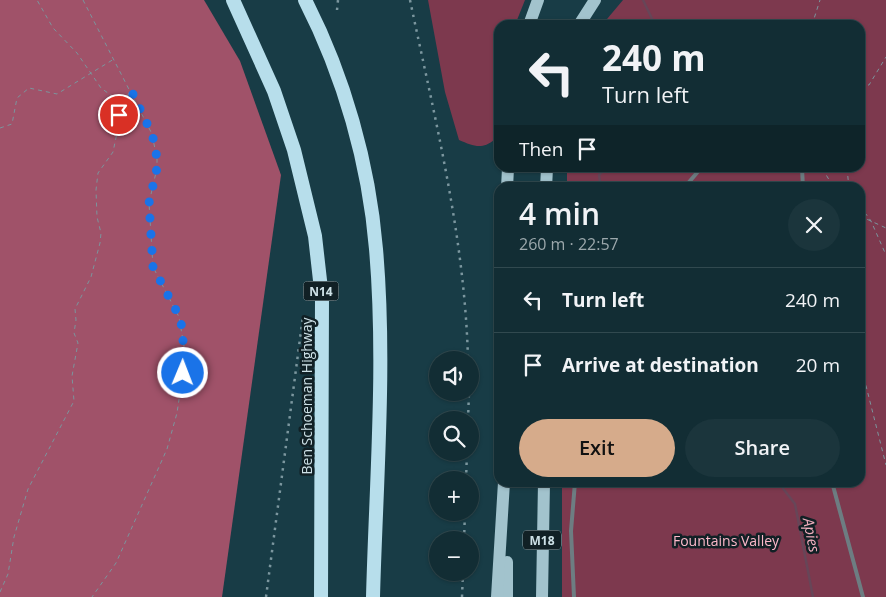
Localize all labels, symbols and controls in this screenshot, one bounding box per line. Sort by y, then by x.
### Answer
text: 240 m [602,34,706,81]
icon: left [519,40,584,105]
text: Turn left [602,79,689,109]
pin [98,94,140,136]
icon: arrive [105,101,133,129]
icon: arrive [573,135,601,163]
text: Then [519,136,563,162]
text: 4 min [519,193,600,234]
button: close [788,199,840,251]
text: 260 m · 22:57 [519,233,619,255]
road number: N14 [304,282,338,300]
icon: left [519,286,547,314]
text: Turn left [562,287,644,313]
text: 240 m [785,287,840,313]
street label: Ben Schoeman Highway [297,317,316,475]
position arrow [156,346,208,398]
map controls [429,351,479,581]
button: sound [429,351,479,401]
icon: arrive [519,351,547,379]
text: Arrive at destination [562,352,759,378]
text: 20 m [796,352,840,378]
button: search [429,411,479,461]
button: Exit [519,419,675,477]
button: Share [685,419,840,477]
button: + [429,471,479,521]
water label: Apies [799,515,825,555]
road number: M18 [523,530,561,550]
button: − [429,531,479,581]
park label: Fountains Valley [673,531,780,550]

